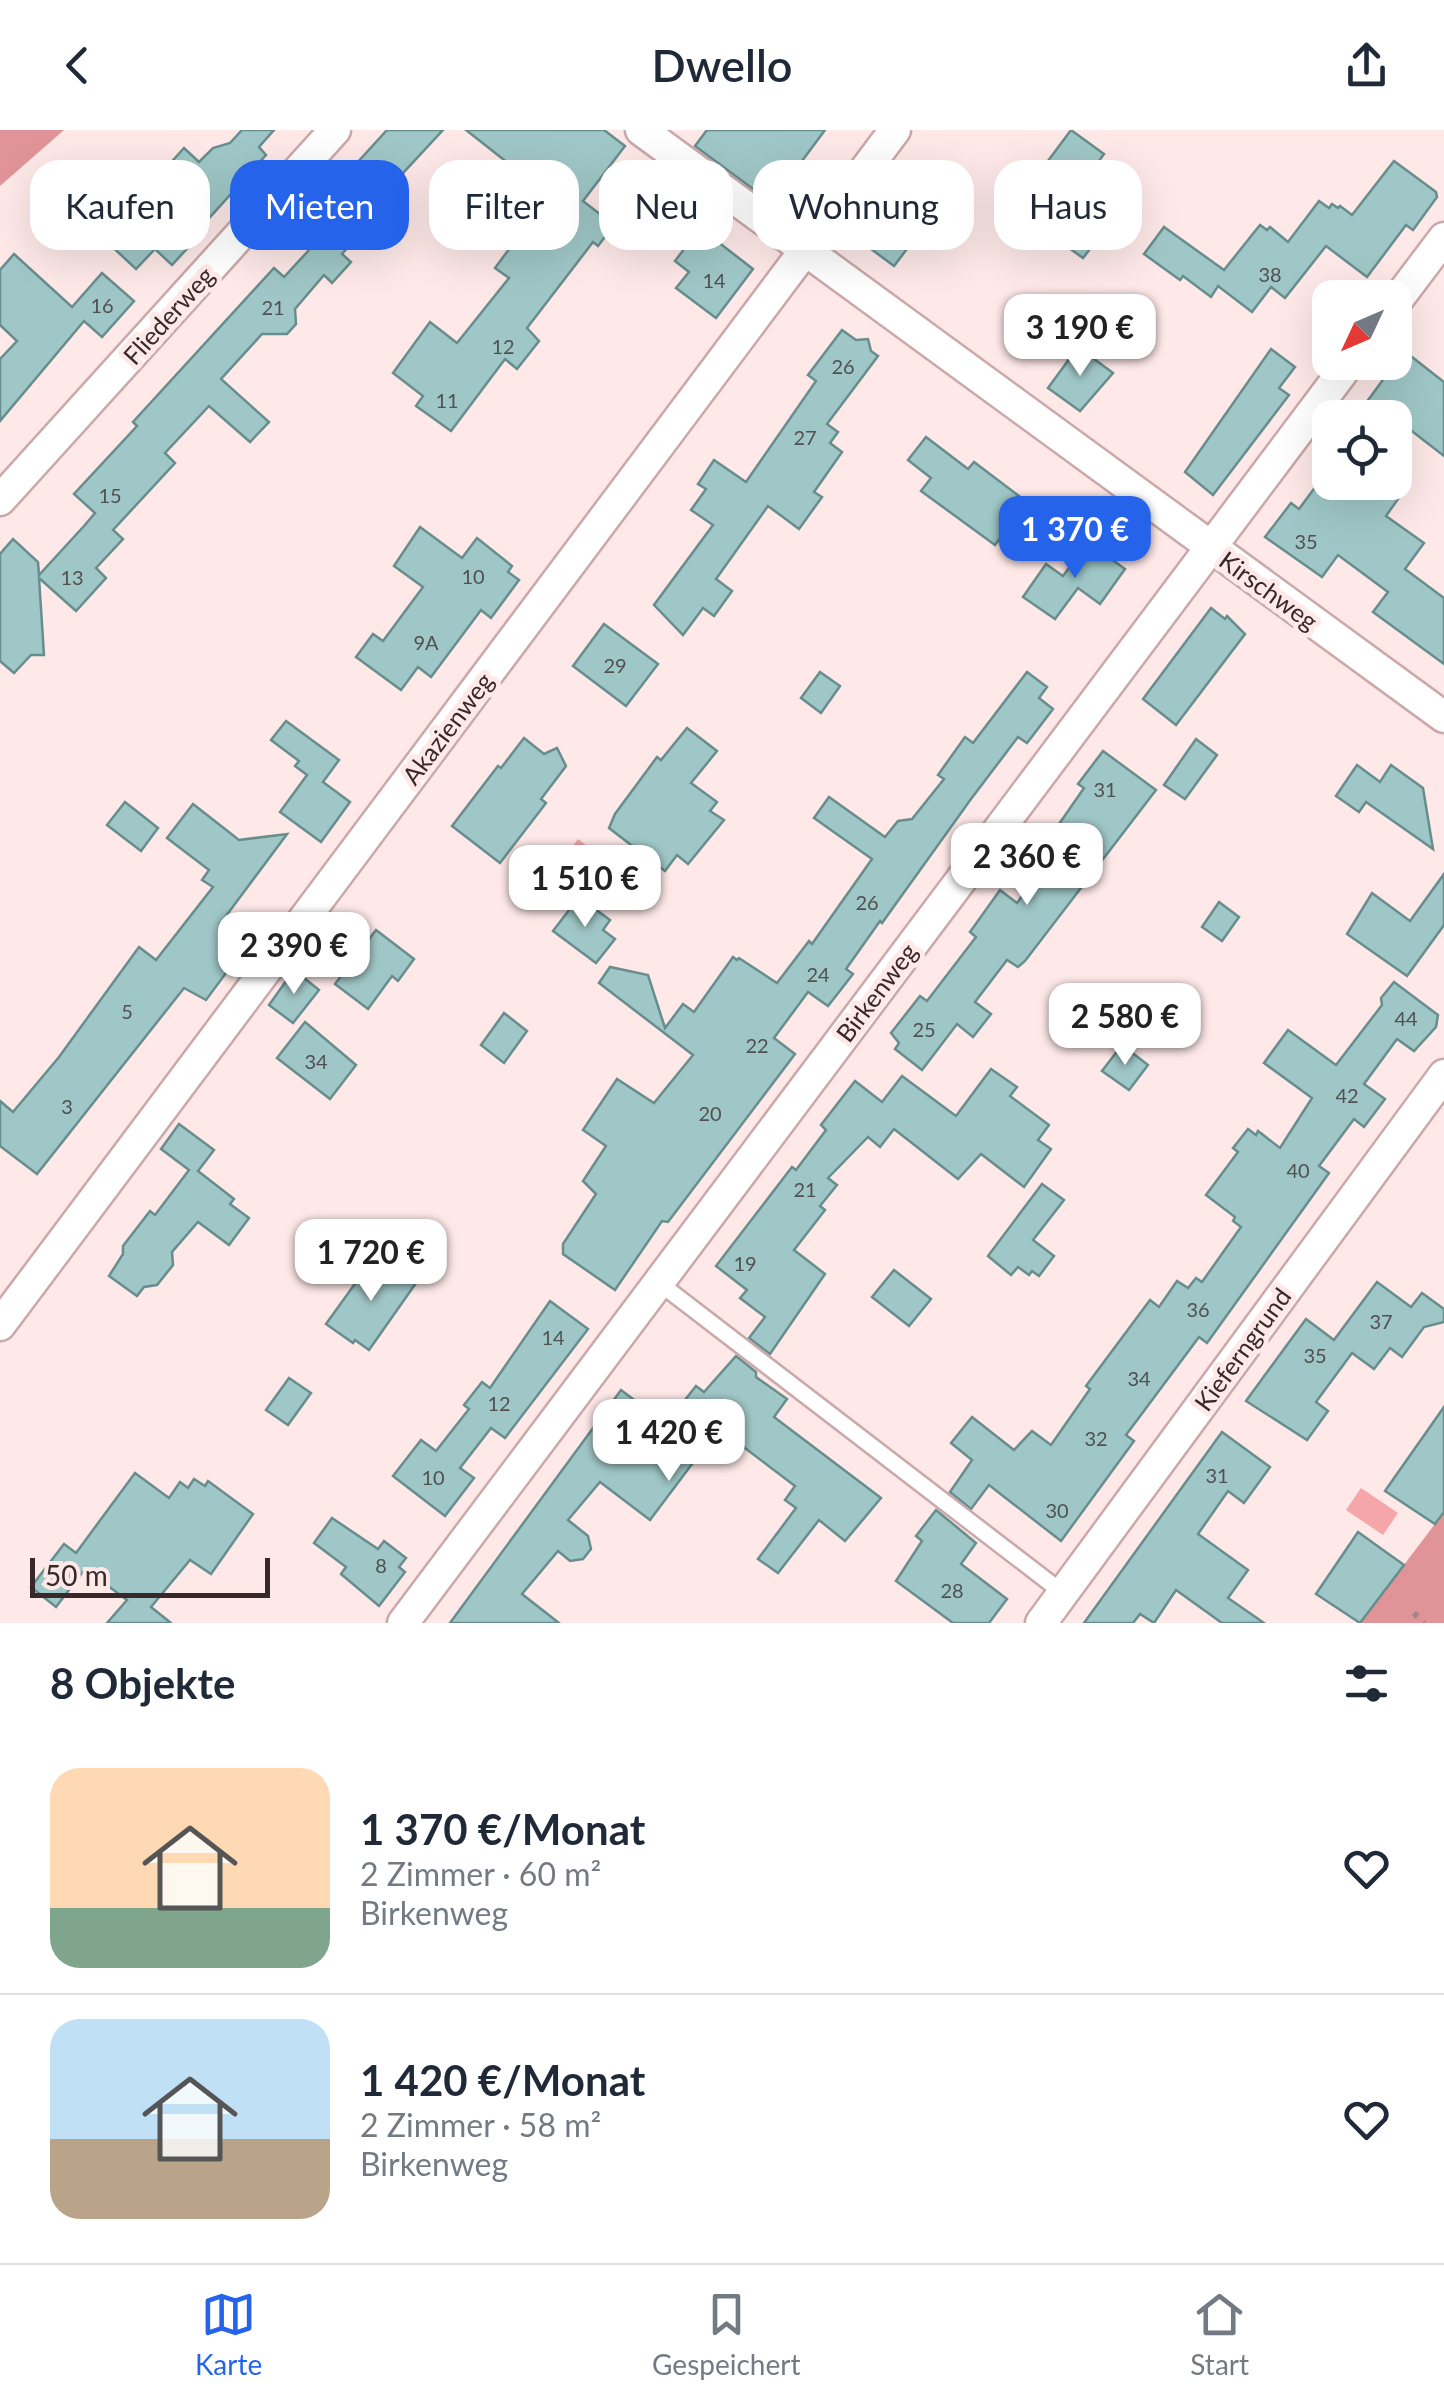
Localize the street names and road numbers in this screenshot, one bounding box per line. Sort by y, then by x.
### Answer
street label: Fliederweg [116,260,220,370]
street label: Kirschweg [1214,544,1324,636]
street label: Akazienweg [395,666,499,790]
street label: Birkenweg [829,937,923,1047]
street label: Kieferngrund [1187,1282,1297,1416]

